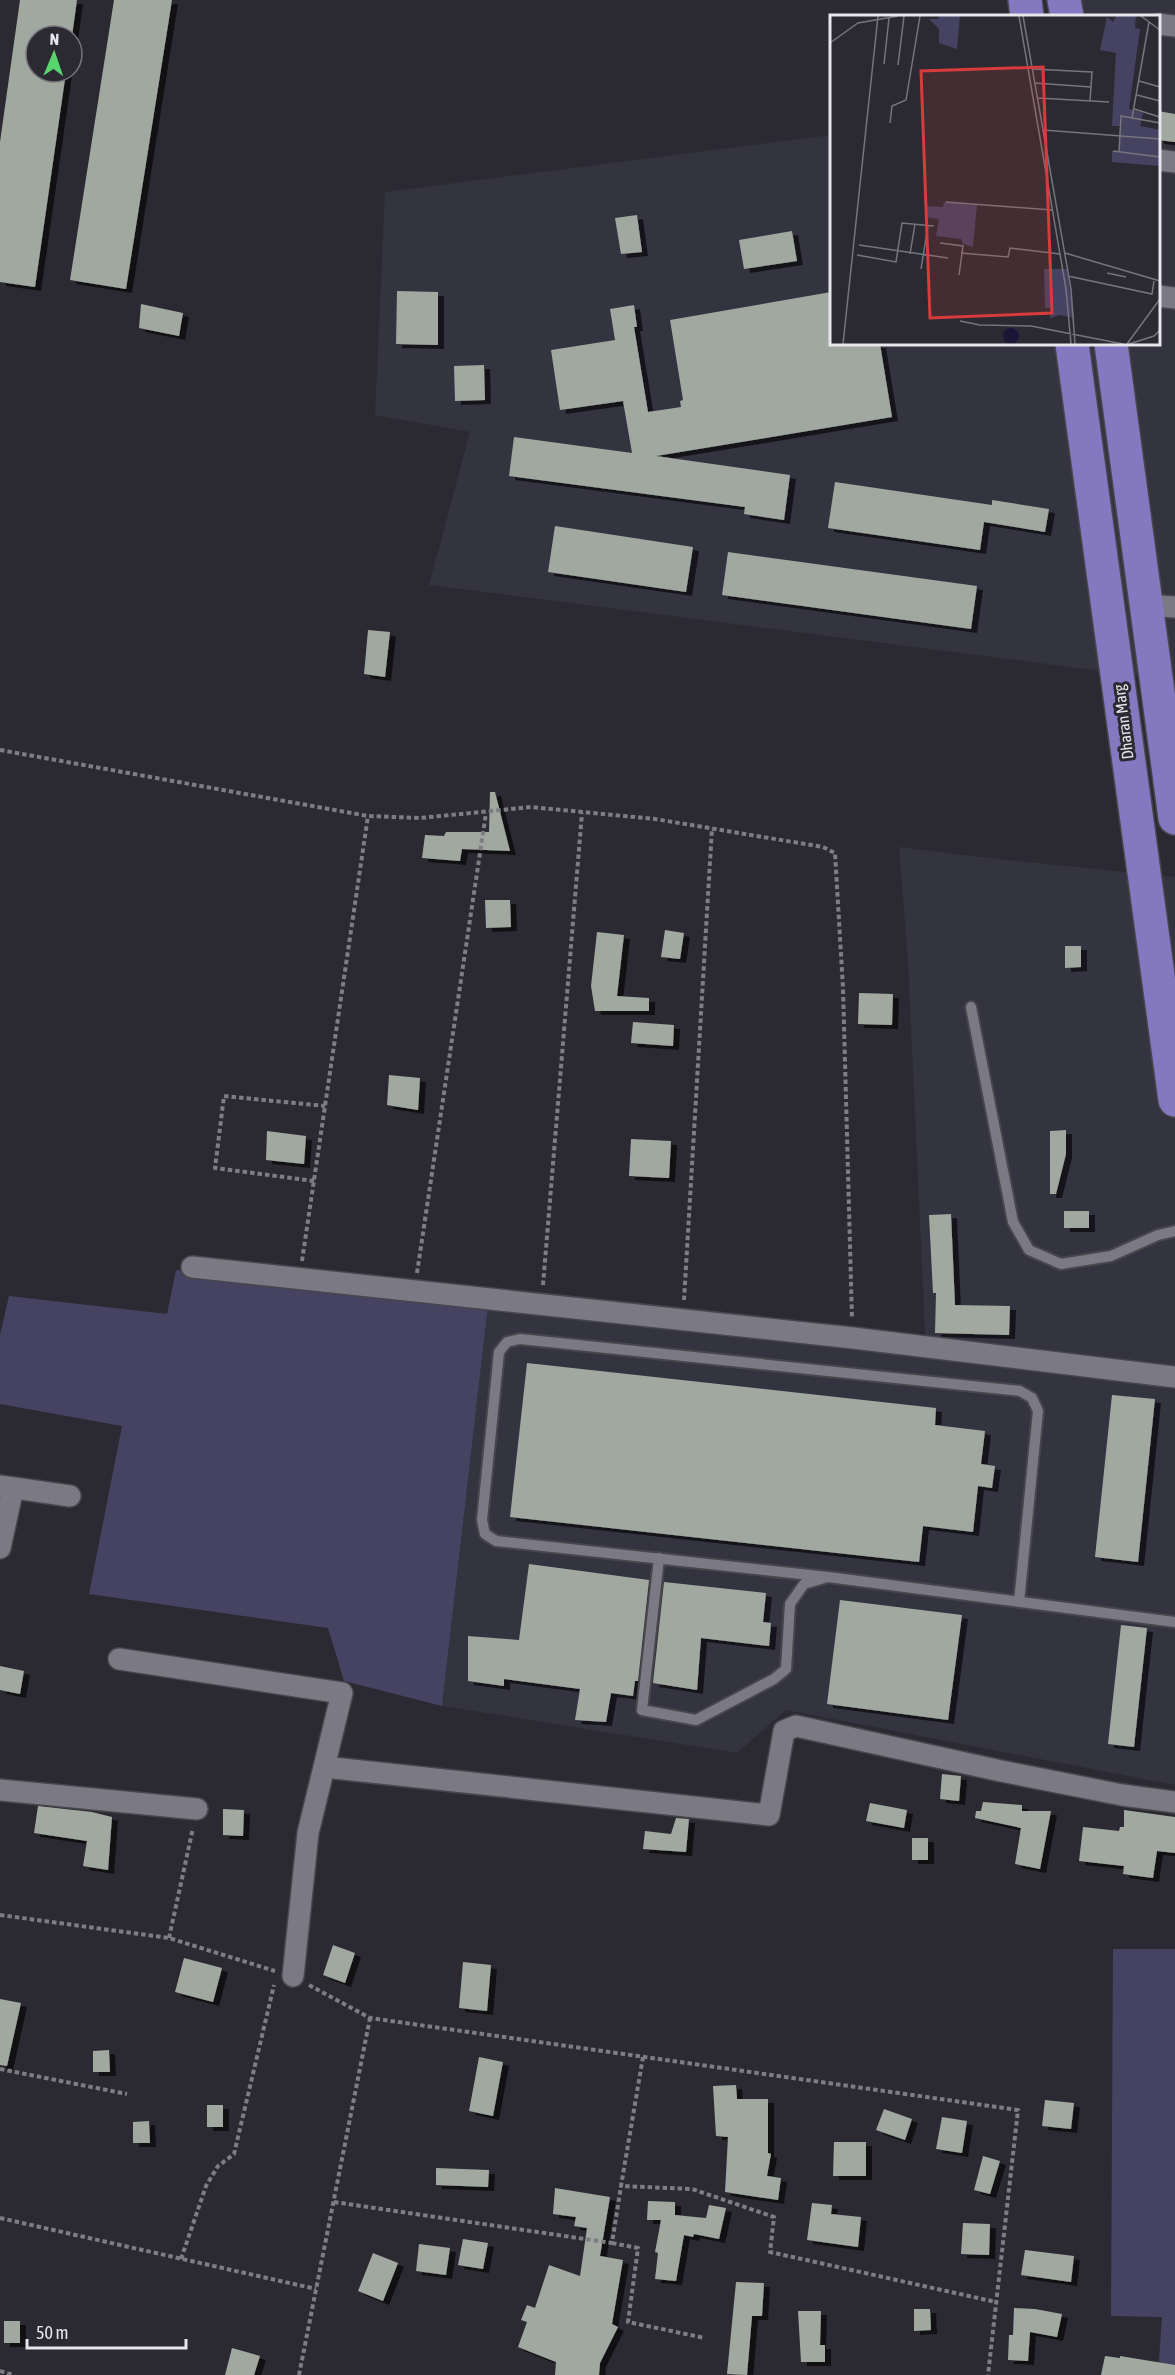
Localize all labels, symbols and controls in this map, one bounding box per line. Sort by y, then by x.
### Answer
inset map [830,15,1160,345]
north arrow [24,24,84,84]
text: N [49,30,60,48]
street label: Dharan Marg [1109,683,1138,760]
scale bar [27,2312,186,2350]
text: 50 m [36,2322,68,2343]

